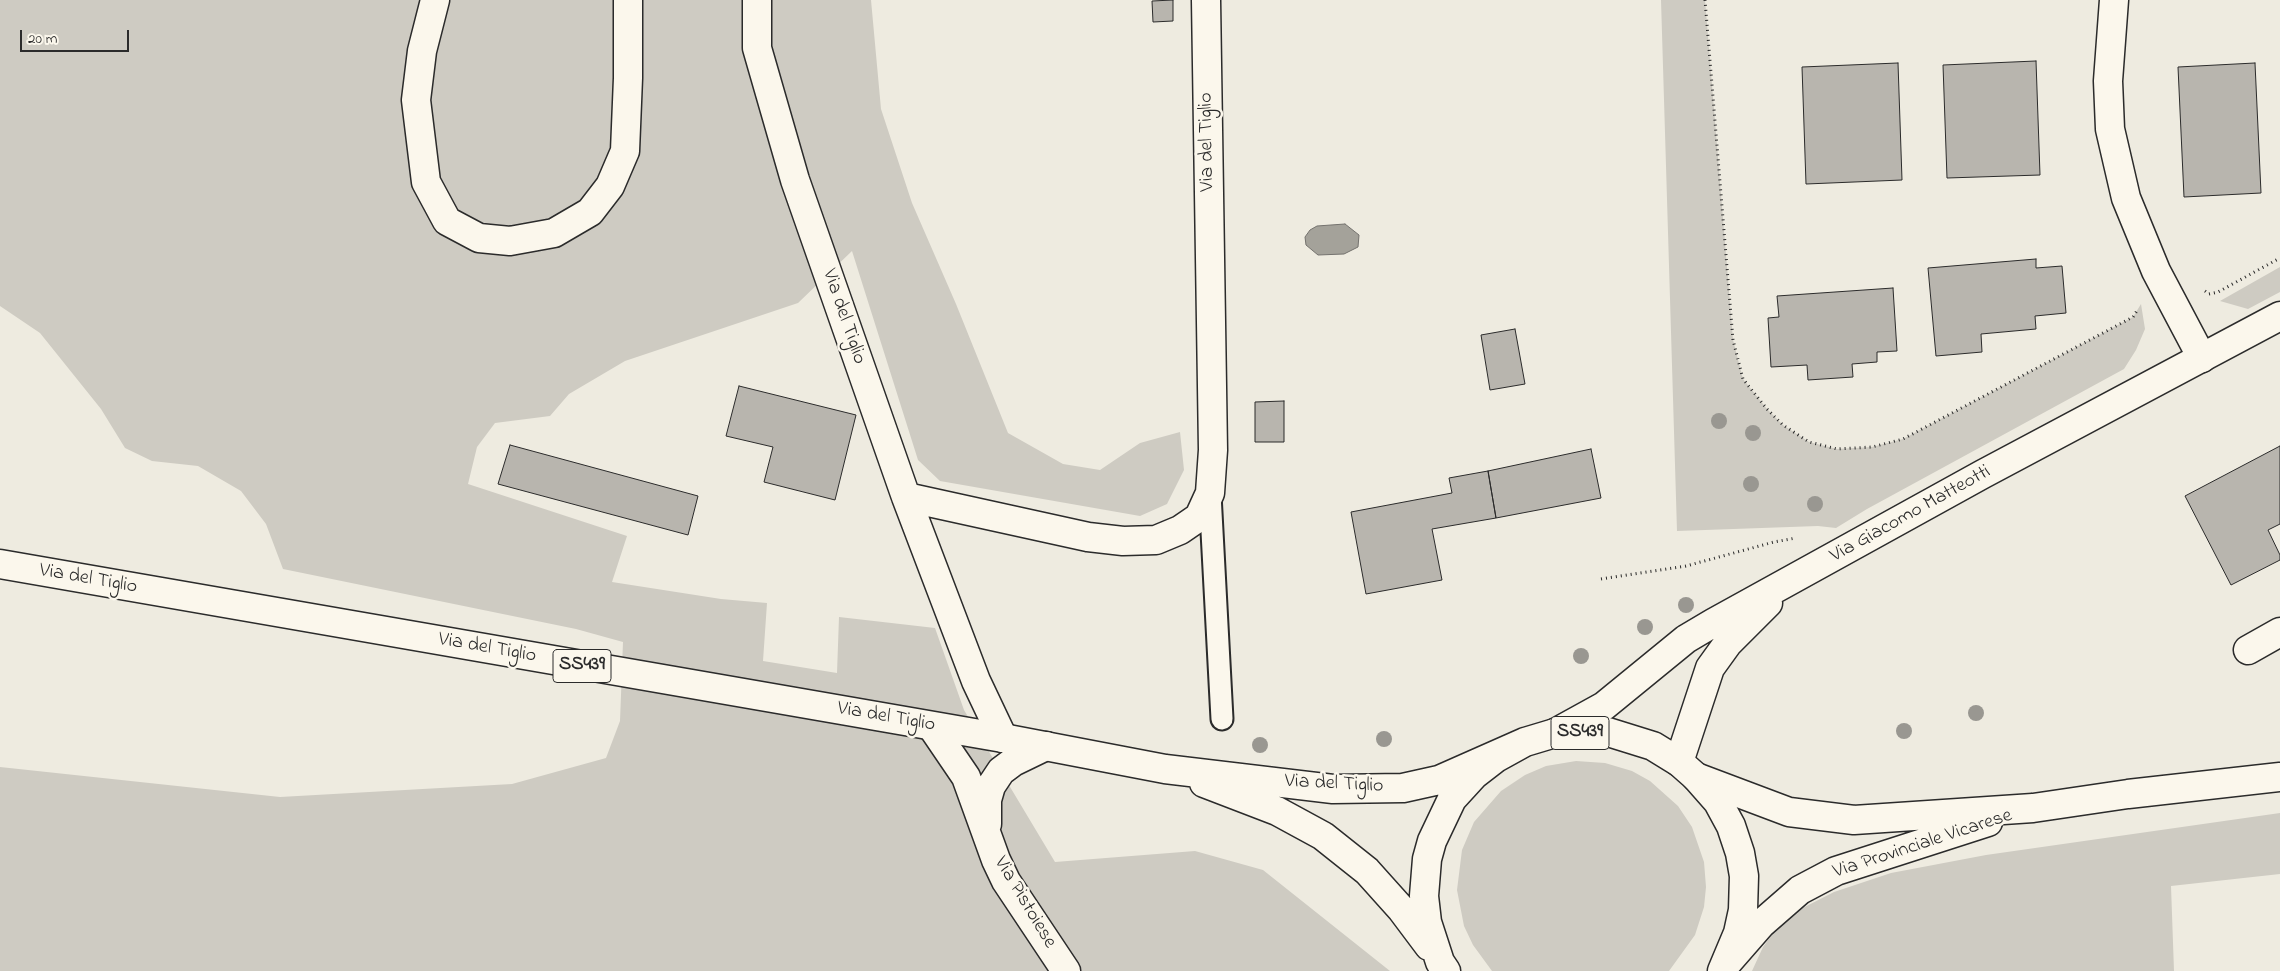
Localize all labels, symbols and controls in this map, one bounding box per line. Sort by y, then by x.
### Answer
scale bar [22,20,131,52]
text: 20 m [28,28,57,50]
street label: Via del Tiglio [1195,92,1221,192]
street label: Via del Tiglio [816,266,870,368]
street label: Via Giacomo Matteotti [1827,461,1995,569]
street label: Via del Tiglio [37,560,139,600]
street label: Via del Tiglio [436,629,538,669]
road number: SS439 [553,649,611,682]
street label: Via del Tiglio [835,698,937,738]
road number: SS439 [1551,716,1609,750]
street label: Via del Tiglio [1284,770,1384,800]
street label: Via Provinciale Vicarese [1831,805,2015,885]
street label: Via Pistoiese [987,853,1061,953]

